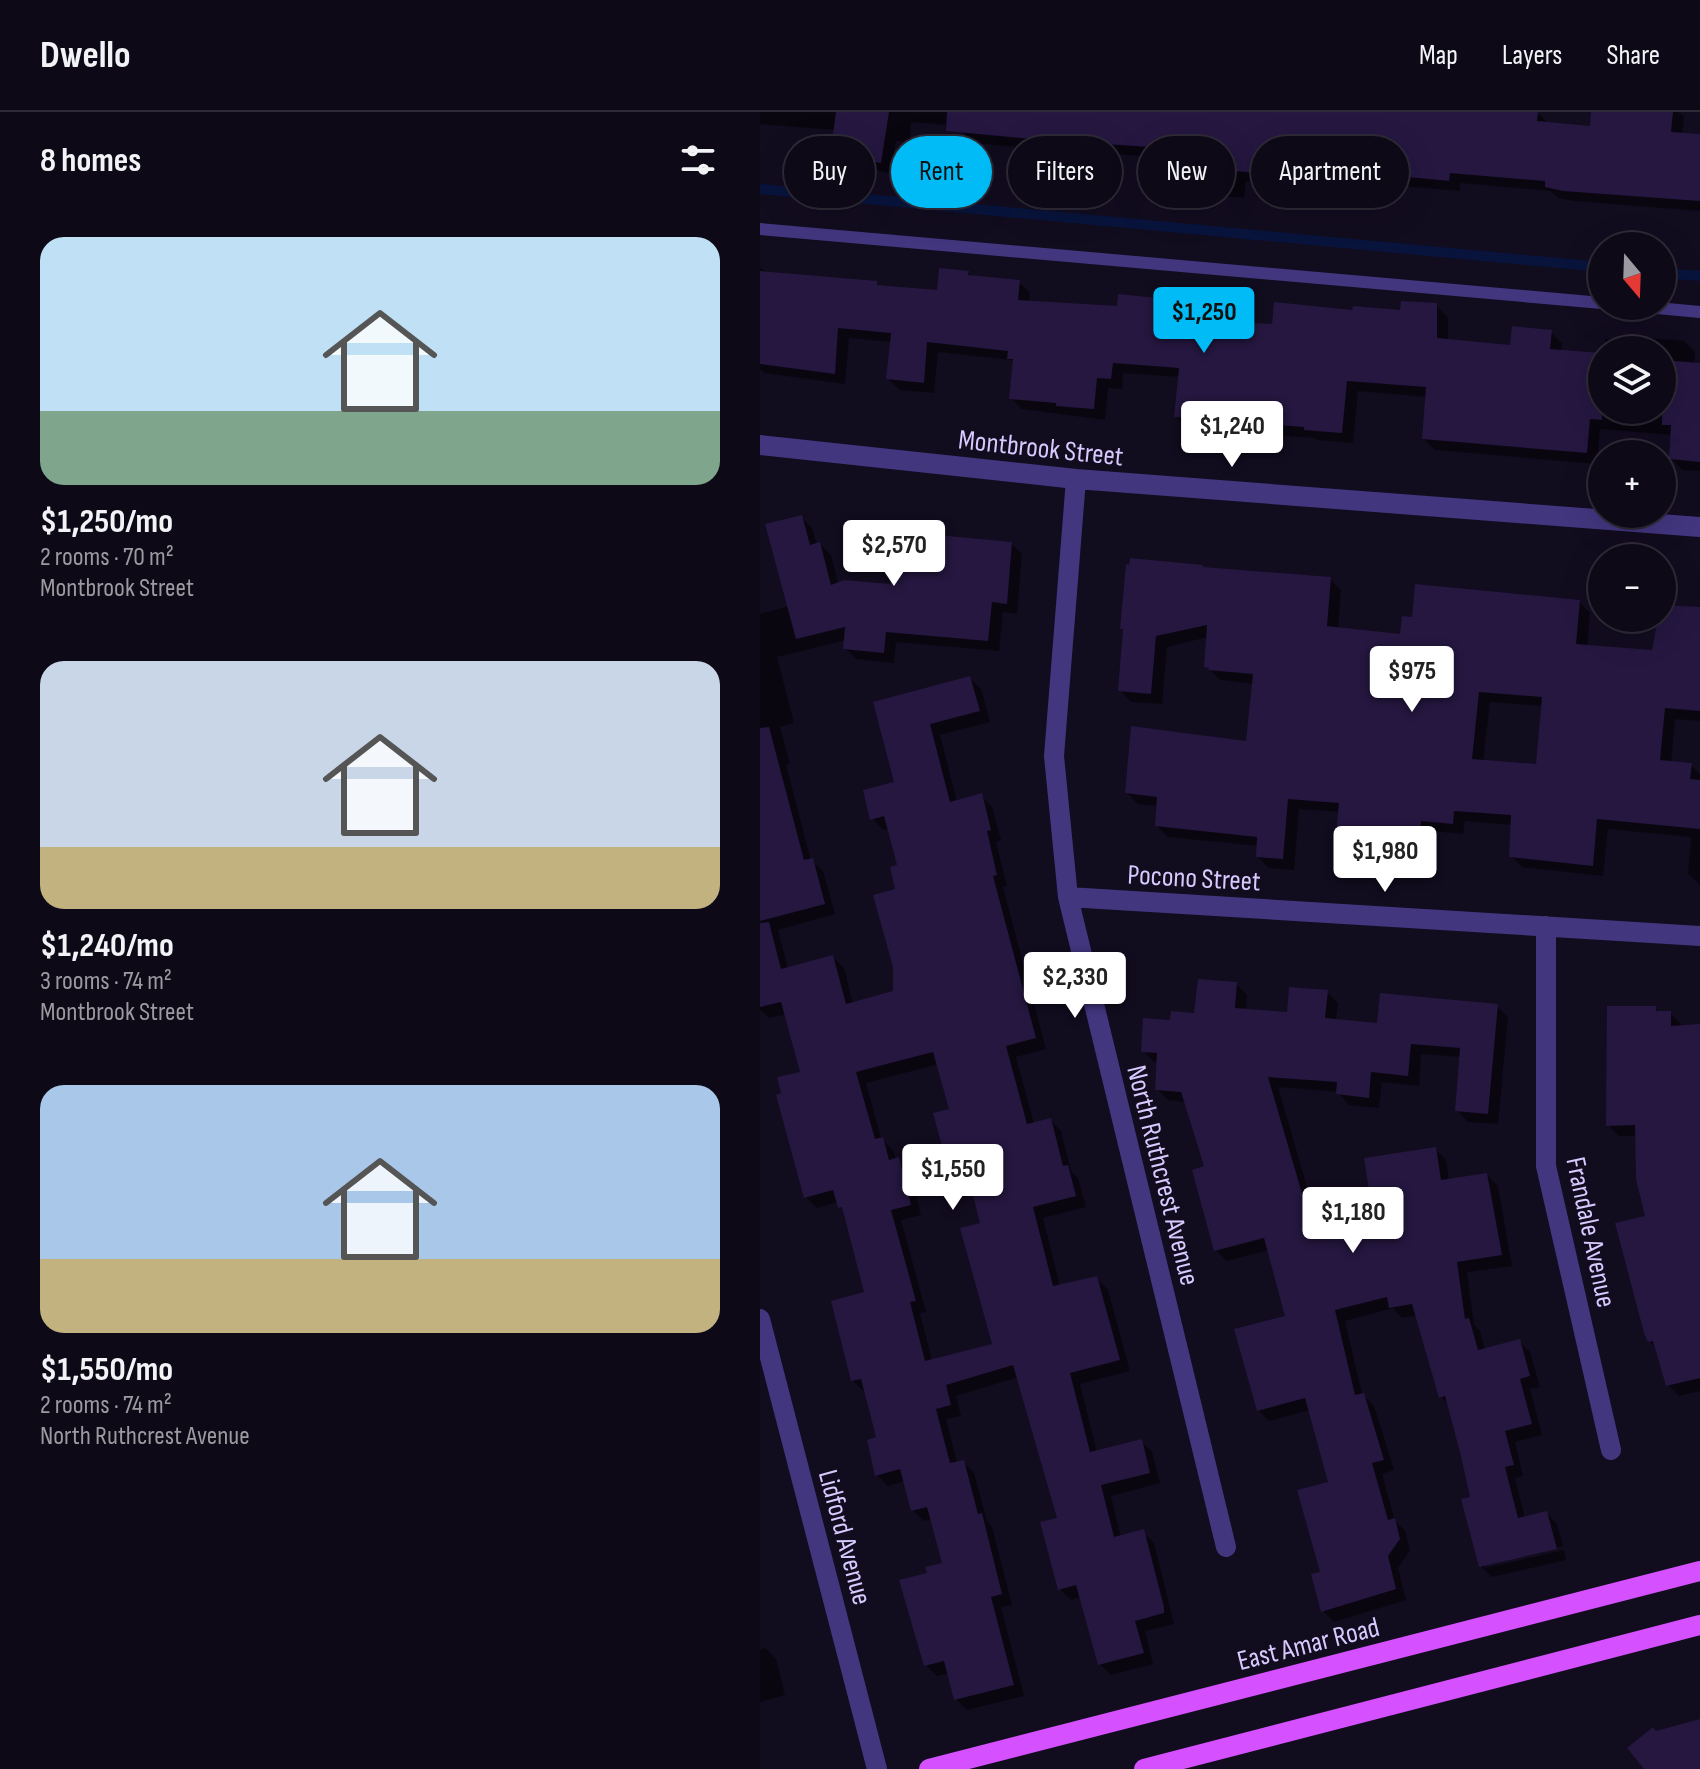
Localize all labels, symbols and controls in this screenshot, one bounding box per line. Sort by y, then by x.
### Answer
text: Dwello [40,33,131,78]
text: Map [1419,39,1458,72]
text: Layers [1502,39,1562,72]
text: Share [1606,39,1660,72]
chip: Buy [784,136,875,208]
chip: Rent [891,136,992,208]
chip: Filters [1008,136,1122,208]
chip: New [1138,136,1235,208]
chip: Apartment [1251,136,1409,208]
icon: filters [676,138,720,182]
text: 8 homes [40,140,141,181]
north arrow [1588,232,1676,320]
map controls [1588,232,1676,632]
pin: $1,250 [1139,287,1269,355]
icon: home [308,289,452,433]
text: $1,250 [1171,297,1237,328]
button: layers [1588,336,1676,424]
pin: $1,240 [1167,401,1297,469]
text: $1,240 [1199,411,1265,442]
street label: Montbrook Street [957,423,1125,474]
button: + [1588,440,1676,528]
text: $1,250/mo [40,501,173,542]
pin: $2,570 [829,520,959,588]
text: $2,570 [861,530,927,561]
text: 2 rooms · 70 m² [40,542,174,573]
button: − [1588,544,1676,632]
text: Montbrook Street [40,573,194,604]
pin: $975 [1365,646,1459,714]
text: $975 [1388,656,1436,687]
icon: home [308,713,452,857]
pin: $1,980 [1320,826,1450,894]
text: $1,980 [1352,836,1418,867]
street label: Pocono Street [1127,859,1261,898]
text: $1,240/mo [40,925,174,966]
pin: $2,330 [1010,952,1140,1020]
text: $2,330 [1042,962,1108,993]
text: 3 rooms · 74 m² [40,966,172,997]
text: Montbrook Street [40,997,194,1028]
street label: North Ruthcrest Avenue [1119,1062,1206,1289]
icon: home [308,1137,452,1281]
pin: $1,550 [888,1144,1018,1212]
text: $1,550 [920,1154,986,1185]
street label: Frandale Avenue [1559,1154,1623,1310]
pin: $1,180 [1288,1187,1418,1255]
text: $1,180 [1320,1197,1386,1228]
text: $1,550/mo [40,1349,173,1390]
text: 2 rooms · 74 m² [40,1390,172,1421]
text: North Ruthcrest Avenue [40,1421,250,1452]
street label: Lidford Avenue [811,1466,878,1609]
street label: East Amar Road [1234,1611,1383,1678]

